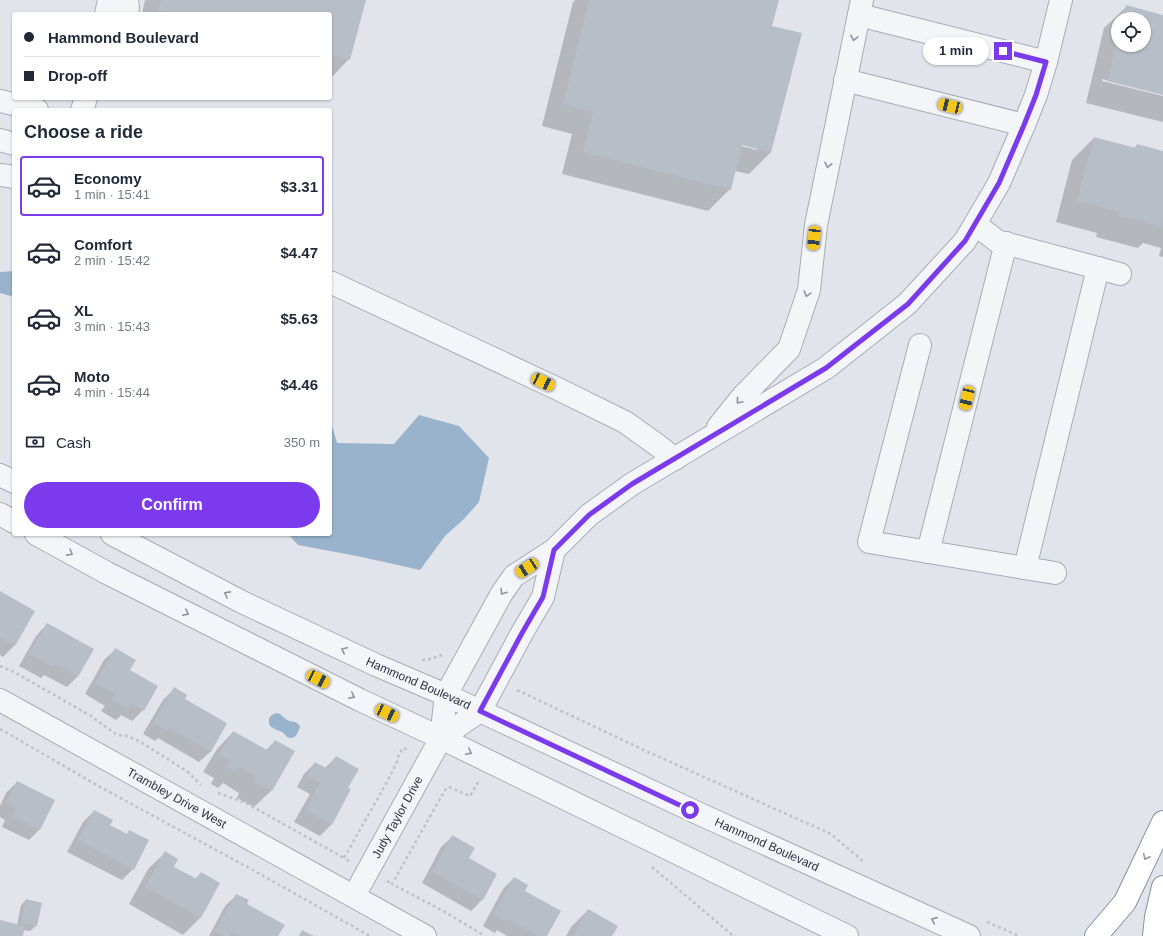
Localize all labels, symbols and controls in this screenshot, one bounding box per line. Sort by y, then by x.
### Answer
map controls [1111,12,1151,52]
button: locate [1111,12,1151,52]
text: Hammond Boulevard [48,29,199,46]
one-way arrow [850,35,859,41]
callout: 1 min [923,37,989,65]
route end [994,42,1012,60]
text: 1 min [939,43,973,58]
text: Drop-off [48,67,107,84]
car [937,97,963,115]
text: Choose a ride [24,122,143,142]
one-way arrow [824,162,832,169]
icon: car [26,168,62,204]
text: Economy [74,170,142,187]
text: $3.31 [280,178,318,195]
text: 1 min · 15:41 [74,187,150,202]
car [807,225,821,251]
icon: car [26,234,62,270]
text: Comfort [74,236,132,253]
text: $4.47 [280,244,318,261]
text: 2 min · 15:42 [74,253,150,268]
one-way arrow [803,290,812,297]
icon: car [26,300,62,336]
text: XL [74,302,93,319]
text: $5.63 [280,310,318,327]
text: 3 min · 15:43 [74,319,150,334]
icon: car [26,366,62,402]
text: Moto [74,368,110,385]
car [530,371,556,393]
text: $4.46 [280,376,318,393]
text: 4 min · 15:44 [74,385,150,400]
car [958,385,976,411]
one-way arrow [737,396,744,403]
icon: cash [24,431,46,453]
text: Cash [56,434,91,451]
text: 350 m [284,435,320,450]
button: Confirm [24,482,320,528]
one-way arrow [66,548,74,556]
car [514,556,540,580]
one-way arrow [500,588,508,595]
one-way arrow [224,592,231,599]
one-way arrow [182,608,189,616]
one-way arrow [341,647,349,655]
street label: Hammond Boulevard [364,654,473,713]
car [305,668,331,690]
one-way arrow [348,691,355,699]
car [374,702,400,724]
one-way arrow [465,747,473,755]
street label: Trambley Drive West [124,765,229,832]
street label: Judy Taylor Drive [369,773,426,861]
route start [681,801,699,819]
street label: Hammond Boulevard [713,815,821,874]
one-way arrow [1143,853,1151,861]
one-way arrow [930,916,937,924]

